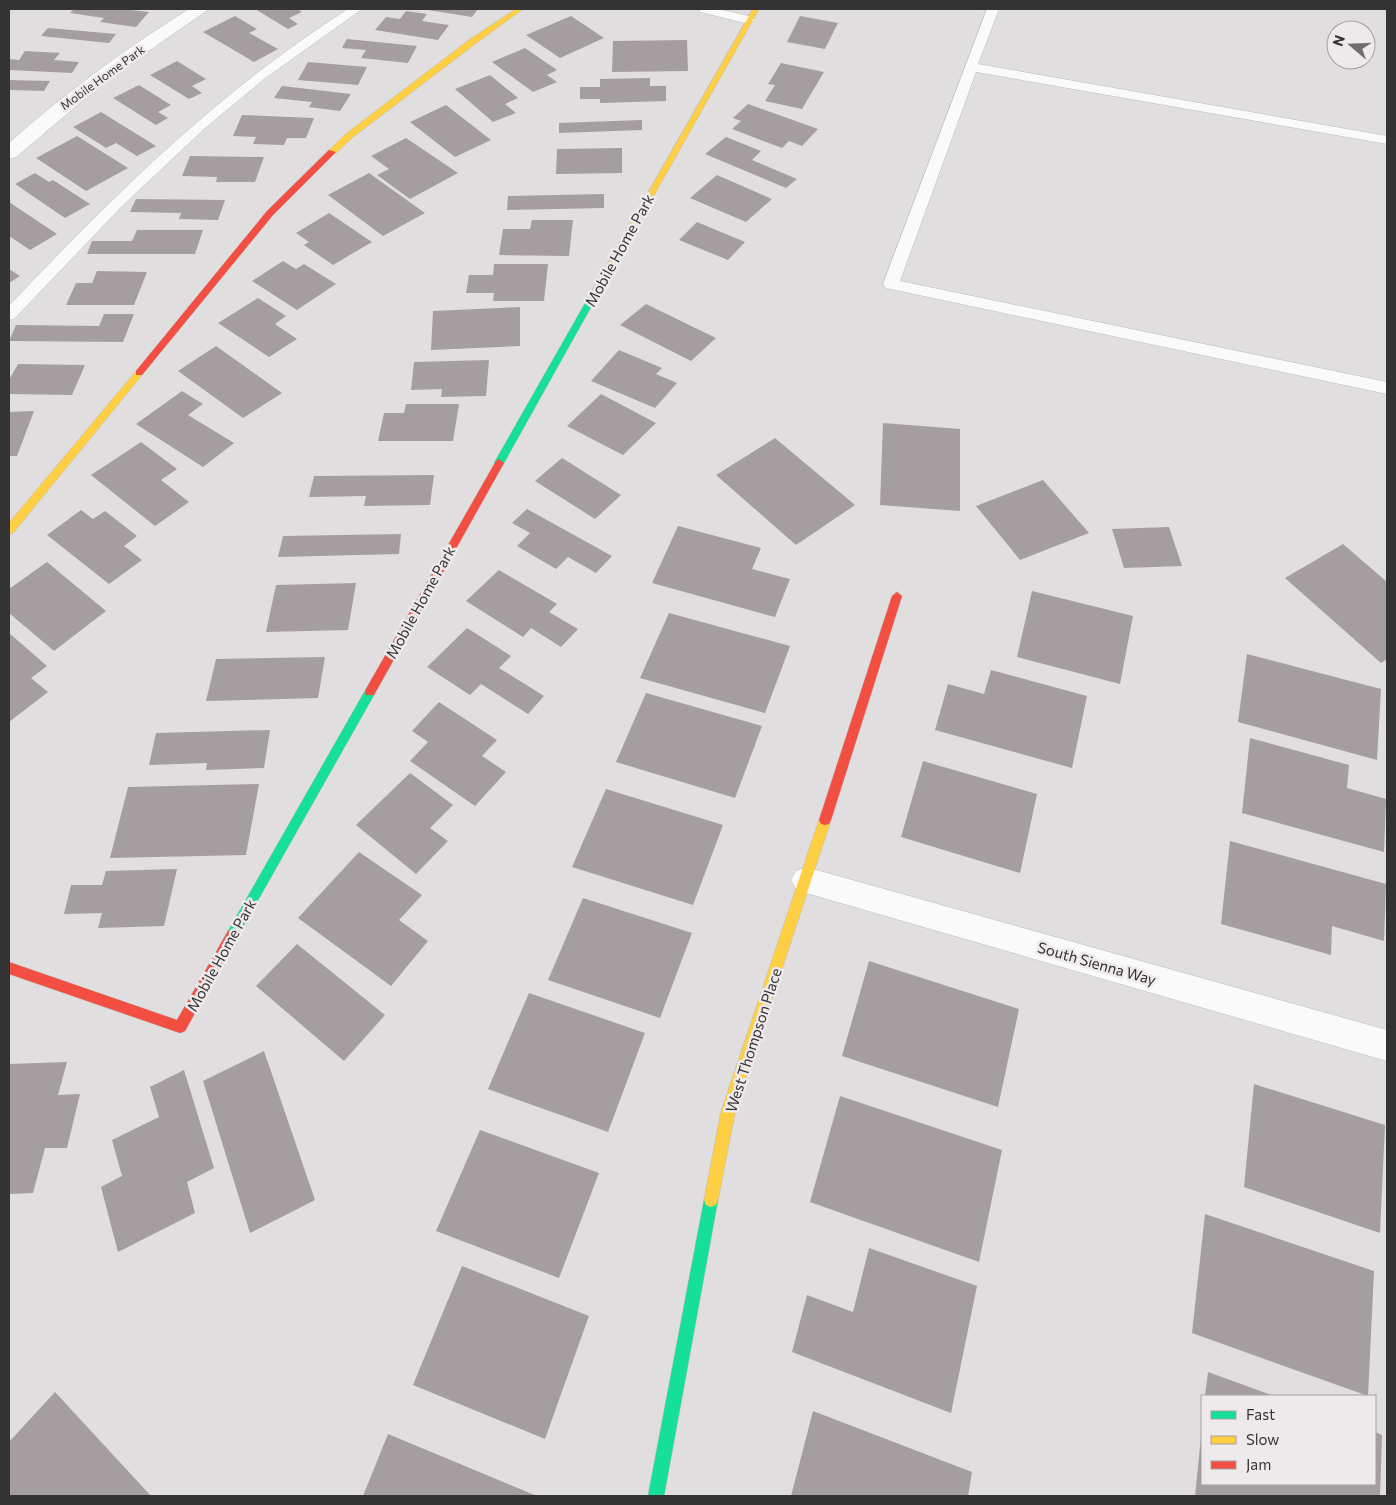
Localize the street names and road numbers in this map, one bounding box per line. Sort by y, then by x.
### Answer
street label: Mobile Home Park [57,41,147,112]
street label: Mobile Home Park [581,191,657,309]
street label: Mobile Home Park [382,543,458,661]
street label: Mobile Home Park [183,896,259,1014]
street label: South Sienna Way [1036,938,1158,989]
street label: West Thompson Place [721,966,785,1114]

